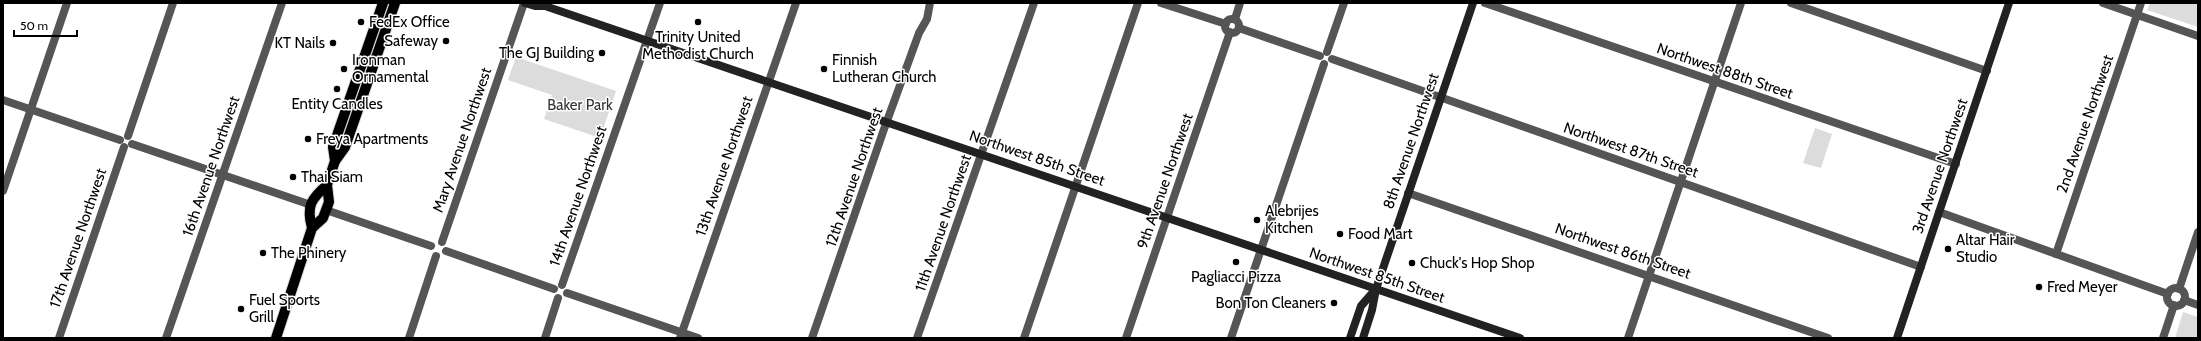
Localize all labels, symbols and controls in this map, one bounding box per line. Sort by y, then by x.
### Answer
scale bar [14,12,77,38]
place label: FedEx Office [369,13,450,31]
marker: FedEx Office [356,17,366,27]
marker: Trinity United Methodist Church [693,17,703,27]
text: 50 m [20,18,48,33]
place label: Trinity United Methodist Church [642,28,754,63]
place label: Safeway [384,32,438,50]
place label: KT Nails [275,34,325,52]
marker: Safeway [441,36,451,46]
marker: KT Nails [328,38,338,48]
street label: Northwest 88th Street [1655,39,1795,103]
place label: The GJ Building [499,44,595,62]
marker: The GJ Building [597,48,607,58]
place label: Ironman Ornamental [352,51,429,86]
place label: Finnish Lutheran Church [832,51,936,86]
street label: 2nd Avenue Northwest [2053,52,2117,196]
marker: Ironman Ornamental [339,64,349,74]
marker: Finnish Lutheran Church [819,64,829,74]
street label: Mary Avenue Northwest [429,65,495,215]
street label: 8th Avenue Northwest [1379,71,1443,211]
marker: Entity Candles [332,84,342,94]
street label: 16th Avenue Northwest [179,94,243,238]
street label: 13th Avenue Northwest [692,94,756,238]
place label: Entity Candles [291,95,383,113]
park label: Baker Park [547,96,613,114]
street label: 3rd Avenue Northwest [1908,96,1972,236]
street label: 12th Avenue Northwest [822,105,886,249]
street label: 9th Avenue Northwest [1133,111,1197,251]
street label: Northwest 87th Street [1561,118,1701,182]
street label: 14th Avenue Northwest [546,123,610,269]
street label: Northwest 85th Street [967,126,1107,190]
place label: Freya Apartments [316,130,428,148]
marker: Freya Apartments [303,134,313,144]
street label: 11th Avenue Northwest [911,152,975,294]
street label: 17th Avenue Northwest [46,166,110,310]
place label: Thai Siam [301,168,363,186]
marker: Thai Siam [288,172,298,182]
place label: Alebrijes Kitchen [1265,202,1319,237]
marker: Alebrijes Kitchen [1252,215,1262,225]
street label: Northwest 86th Street [1553,219,1693,283]
place label: Food Mart [1348,225,1412,243]
marker: Food Mart [1335,229,1345,239]
place label: Altar Hair Studio [1956,231,2015,266]
street label: Northwest 85th Street [1307,243,1447,307]
place label: The Phinery [271,244,347,262]
marker: Altar Hair Studio [1943,244,1953,254]
marker: The Phinery [258,248,268,258]
place label: Chuck's Hop Shop [1420,254,1535,272]
marker: Pagliacci Pizza [1231,257,1241,267]
marker: Chuck's Hop Shop [1407,258,1417,268]
place label: Pagliacci Pizza [1191,268,1282,286]
place label: Fred Meyer [2047,278,2118,296]
marker: Fred Meyer [2034,282,2044,292]
place label: Fuel Sports Grill [249,291,320,326]
place label: Bon Ton Cleaners [1216,294,1326,312]
marker: Bon Ton Cleaners [1329,298,1339,308]
marker: Fuel Sports Grill [236,304,246,314]

